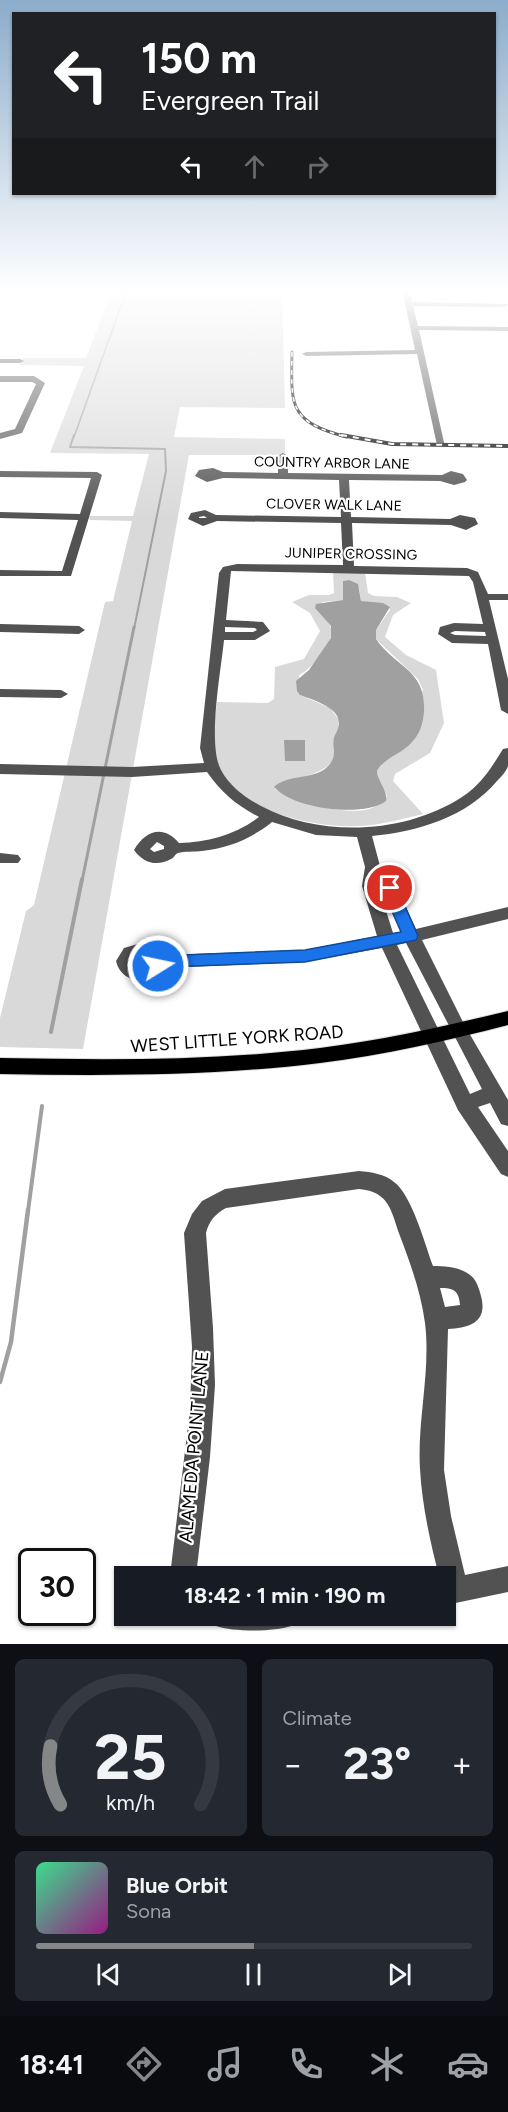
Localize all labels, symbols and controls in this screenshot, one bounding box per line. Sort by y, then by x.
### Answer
text: 150 m [141,33,257,84]
icon: left [42,36,120,114]
text: Evergreen Trail [141,84,320,117]
icon: left [175,150,208,183]
icon: ahead [238,150,271,183]
icon: right [301,150,334,183]
street label: COUNTRY ARBOR LANE [254,453,410,473]
street label: CLOVER WALK LANE [266,495,402,515]
street label: JUNIPER CROSSING [285,544,418,564]
pin [364,862,415,913]
icon: arrive [373,871,406,904]
position arrow [126,934,190,998]
street label: WEST LITTLE YORK ROAD [130,1021,344,1057]
street label: ALAMEDA POINT LANE [175,1350,213,1544]
speed limit sign: 30 [18,1548,96,1626]
text: 18:42 · 1 min · 190 m [184,1582,386,1609]
text: Climate [283,1706,352,1730]
text: 25 [95,1720,167,1795]
text: 23° [343,1736,411,1790]
text: − [283,1745,303,1784]
text: + [451,1745,472,1784]
text: km/h [106,1790,155,1815]
text: Blue Orbit [126,1872,228,1899]
text: Sona [126,1899,171,1923]
icon: previous [92,1958,125,1991]
icon: pause [237,1958,270,1991]
icon: next [383,1958,416,1991]
icon: directions [123,2043,165,2085]
icon: music [204,2043,246,2085]
icon: phone [285,2043,327,2085]
icon: climate [366,2043,408,2085]
icon: car [447,2043,489,2085]
text: 18:41 [19,2048,84,2081]

